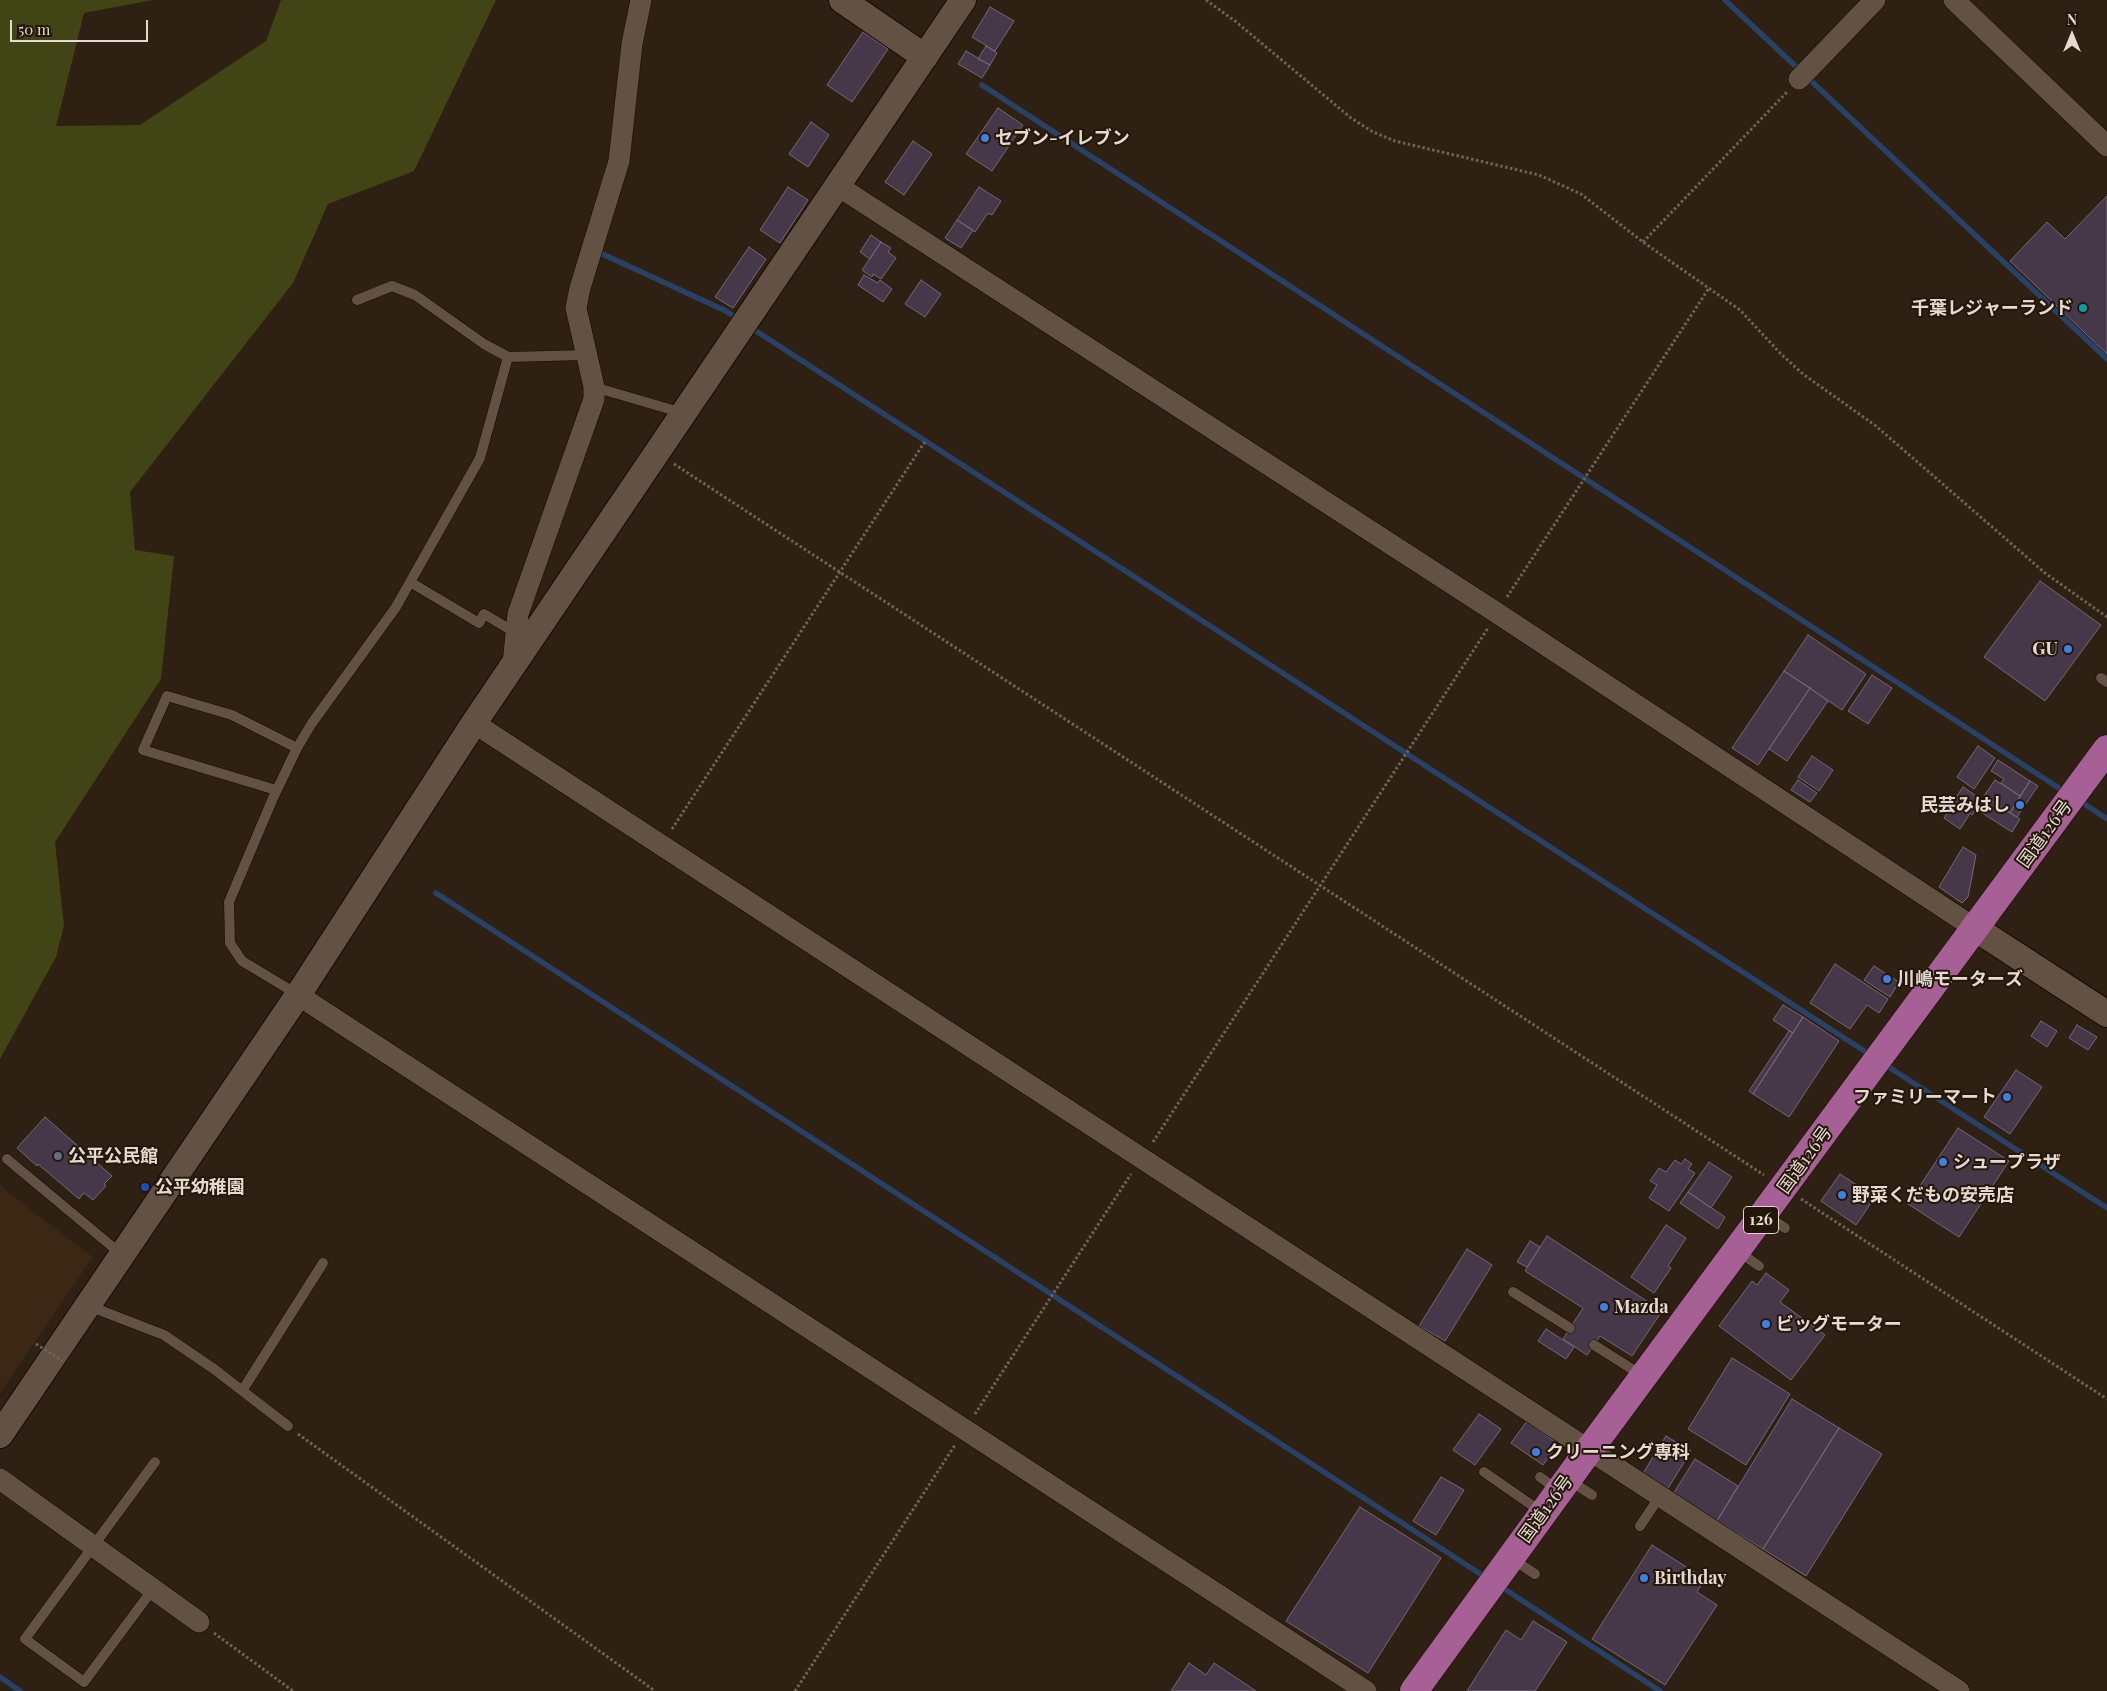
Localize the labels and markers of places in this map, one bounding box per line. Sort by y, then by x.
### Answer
place label: セブン-イレブン [995,127,1130,149]
marker: セブン-イレブン [979,132,991,144]
place label: 千葉レジャーランド [1911,297,2073,319]
marker: 千葉レジャーランド [2077,302,2089,314]
place label: GU [2032,638,2058,660]
marker: GU [2062,643,2074,655]
place label: 民芸みはし [1920,794,2010,816]
marker: 民芸みはし [2014,799,2026,811]
place label: 川嶋モーターズ [1897,968,2023,990]
marker: 川嶋モーターズ [1881,973,1893,985]
place label: ファミリーマート [1853,1086,1997,1108]
marker: ファミリーマート [2001,1091,2013,1103]
place label: 公平公民館 [68,1145,158,1167]
marker: 公平公民館 [52,1150,64,1162]
place label: シュープラザ [1953,1151,2061,1173]
marker: シュープラザ [1937,1156,1949,1168]
place label: 公平幼稚園 [155,1176,245,1198]
marker: 公平幼稚園 [139,1181,151,1193]
place label: 野菜くだもの安売店 [1852,1184,2014,1206]
marker: 野菜くだもの安売店 [1836,1189,1848,1201]
place label: Mazda [1614,1296,1669,1318]
marker: Mazda [1598,1301,1610,1313]
place label: ビッグモーター [1776,1313,1902,1335]
marker: ビッグモーター [1760,1318,1772,1330]
place label: クリーニング専科 [1546,1441,1690,1463]
marker: クリーニング専科 [1530,1446,1542,1458]
place label: Birthday [1654,1567,1727,1589]
marker: Birthday [1638,1572,1650,1584]

